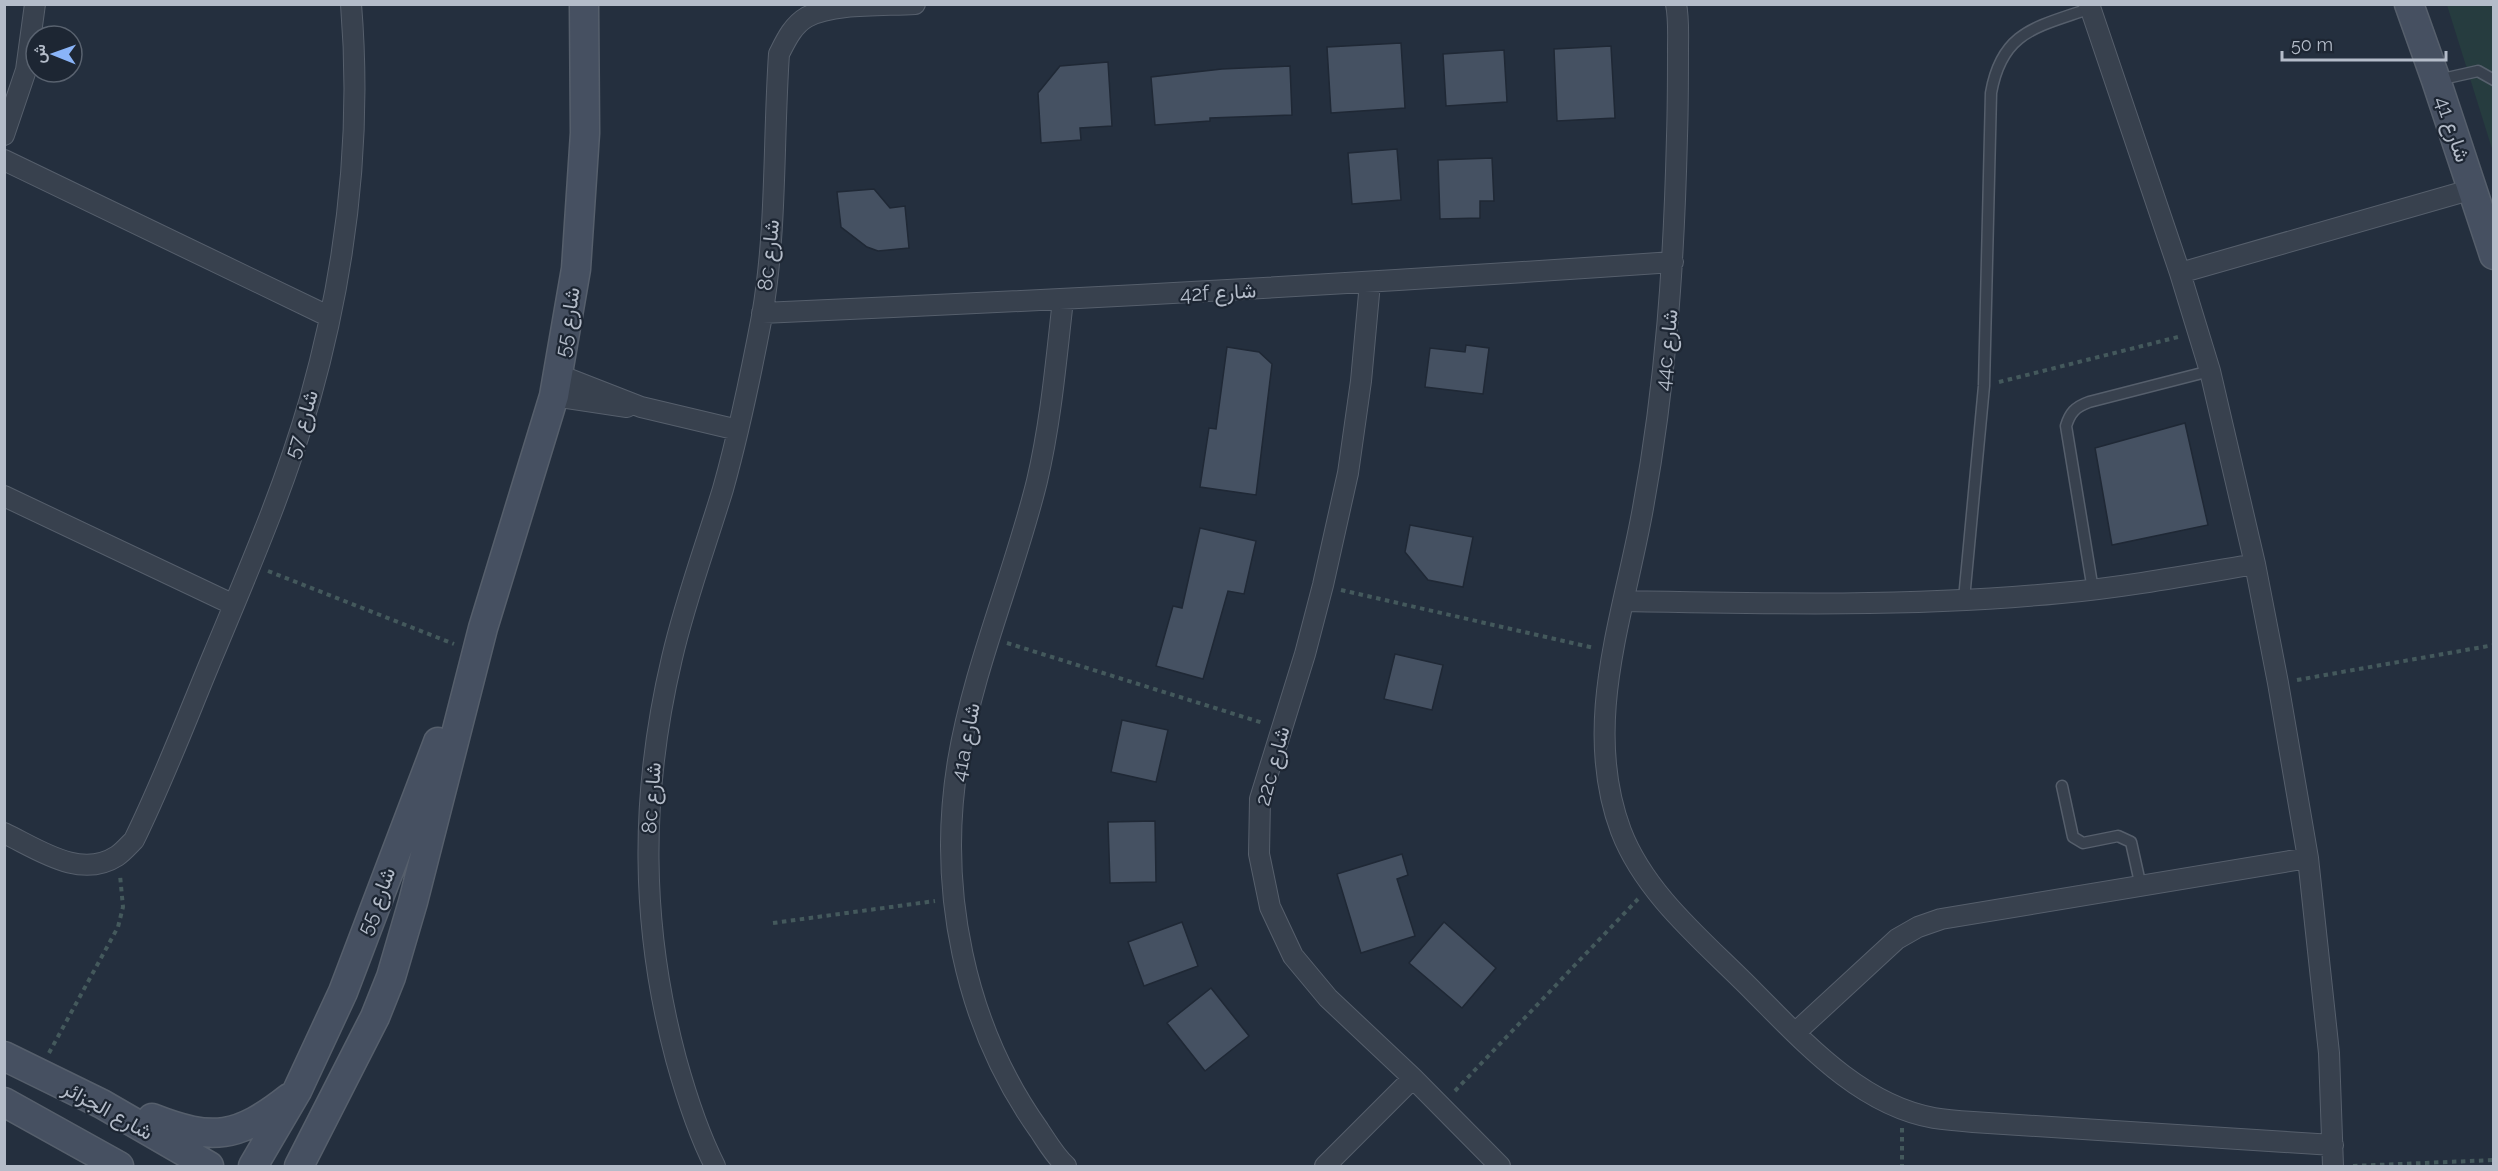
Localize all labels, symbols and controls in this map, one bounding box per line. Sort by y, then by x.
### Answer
north arrow [24,24,84,84]
scale bar [2282,24,2446,62]
text: 50 m [2291,34,2333,55]
text: ش [30,44,49,64]
street label: شارع 41 [2428,93,2476,166]
street label: 8c شارع [752,218,786,292]
street label: 42f شارع [1179,278,1257,308]
street label: شارع 55 [549,285,587,359]
street label: 44c شارع [1649,308,1685,392]
street label: شارع 57 [279,387,325,462]
street label: 41a شارع [945,701,987,784]
street label: 22c شارع [1249,724,1296,809]
street label: 8c شارع [636,761,668,835]
street label: شارع 55 [352,864,402,939]
street label: شارع الجزائر [57,1075,157,1147]

